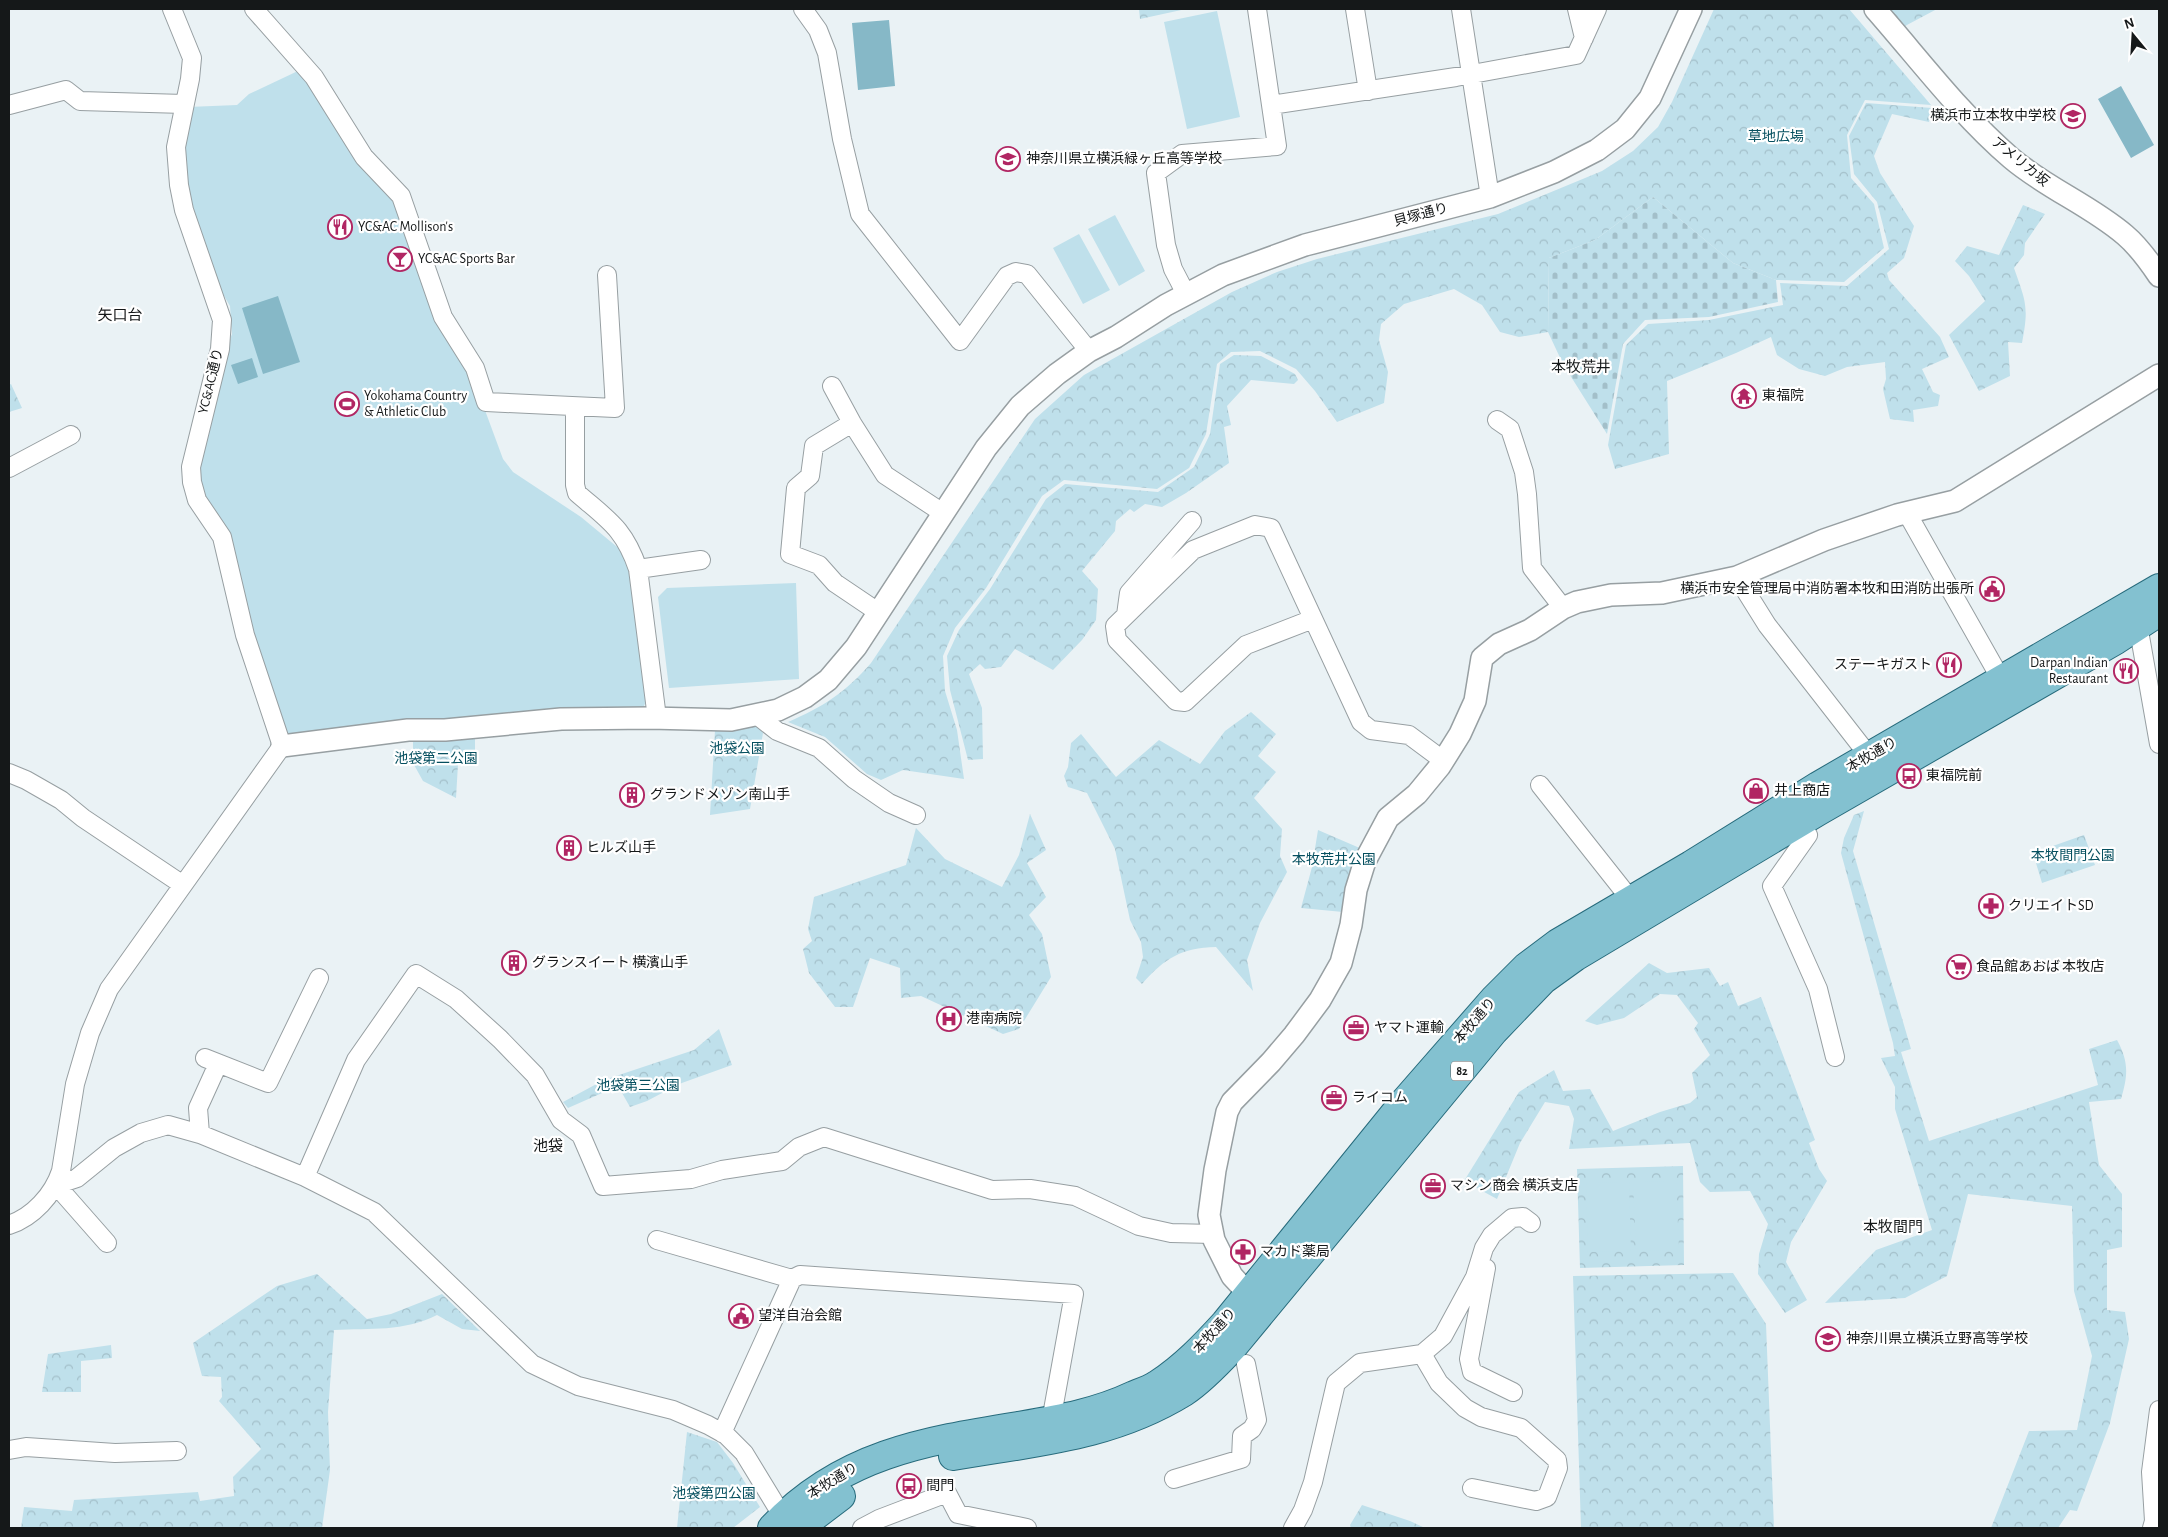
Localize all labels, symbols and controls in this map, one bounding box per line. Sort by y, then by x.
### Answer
north arrow [2108,10,2158,60]
text: N [2122,15,2136,32]
school or university icon: 横浜市立本牧中学校 [2060,103,2086,129]
place label: 横浜市立本牧中学校 [1930,107,2056,123]
park label: 草地広場 [1748,129,1804,144]
street label: アメリカ坂 [1989,134,2052,189]
school or university icon: 神奈川県立横浜緑ヶ丘高等学校 [995,146,1021,172]
place label: 神奈川県立横浜緑ヶ丘高等学校 [1026,150,1222,166]
street label: 貝塚通り [1392,200,1450,229]
restaurant icon: YC&AC Mollison's [327,214,353,240]
place label: YC&AC Mollison's [358,220,453,234]
bar icon: YC&AC Sports Bar [387,246,413,272]
place label: YC&AC Sports Bar [418,252,515,266]
district label: 矢口台 [97,307,143,323]
street label: YC&AC通り [195,347,226,415]
district label: 本牧荒井 [1551,358,1611,375]
temple icon: 東福院 [1731,383,1757,409]
place label: 東福院 [1762,388,1804,403]
place label: Yokohama Country & Athletic Club [364,389,467,419]
sports icon: Yokohama Country & Athletic Club [334,391,360,417]
public building icon: 横浜市安全管理局中消防署本牧和田消防出張所 [1979,576,2005,602]
place label: 横浜市安全管理局中消防署本牧和田消防出張所 [1680,580,1974,596]
restaurant icon: ステーキガスト [1936,652,1962,678]
place label: Darpan Indian Restaurant [2030,656,2109,686]
place label: ステーキガスト [1834,657,1932,672]
restaurant icon: Darpan Indian Restaurant [2113,658,2139,684]
street label: 本牧通り [1843,733,1900,775]
park label: 池袋公園 [709,740,765,756]
park label: 池袋第二公園 [394,750,478,766]
bus stop icon: 東福院前 [1896,763,1922,789]
place label: 東福院前 [1926,767,1982,783]
shop icon: 井上商店 [1743,778,1769,804]
building icon: グランドメゾン南山手 [619,782,645,808]
place label: 井上商店 [1774,782,1830,798]
place label: グランドメゾン南山手 [650,787,790,802]
building icon: ヒルズ山手 [556,835,582,861]
place label: ヒルズ山手 [586,839,656,855]
park label: 本牧間門公園 [2031,847,2115,863]
park label: 本牧荒井公園 [1292,851,1376,867]
pharmacy icon: クリエイトSD [1978,893,2004,919]
place label: クリエイトSD [2008,898,2094,913]
building icon: グランスイート 横濱山手 [501,950,527,976]
supermarket icon: 食品館あおば 本牧店 [1946,954,1972,980]
place label: グランスイート 横濱山手 [532,955,688,970]
place label: 食品館あおば 本牧店 [1976,958,2104,974]
street label: 本牧通り [1450,994,1499,1047]
hospital icon: 港南病院 [936,1006,962,1032]
place label: 港南病院 [966,1011,1022,1026]
office icon: ヤマト運輸 [1343,1015,1369,1041]
place label: ヤマト運輸 [1374,1019,1444,1035]
road number: 82 [1451,1062,1473,1080]
park label: 池袋第三公園 [596,1077,680,1093]
office icon: ライコム [1321,1085,1347,1111]
place label: ライコム [1352,1091,1408,1105]
district label: 池袋 [533,1137,563,1154]
office icon: マシン商会 横浜支店 [1420,1173,1446,1199]
place label: マシン商会 横浜支店 [1450,1178,1578,1193]
district label: 本牧間門 [1863,1218,1923,1235]
pharmacy icon: マカド薬局 [1230,1239,1256,1265]
place label: マカド薬局 [1260,1244,1330,1259]
public building icon: 望洋自治会館 [728,1303,754,1329]
street label: 本牧通り [1190,1304,1239,1356]
place label: 望洋自治会館 [758,1308,842,1323]
school or university icon: 神奈川県立横浜立野高等学校 [1815,1326,1841,1352]
place label: 神奈川県立横浜立野高等学校 [1846,1330,2028,1346]
street label: 本牧通り [804,1459,860,1502]
bus stop icon: 間門 [896,1473,922,1499]
place label: 間門 [926,1479,954,1493]
park label: 池袋第四公園 [672,1485,756,1501]

